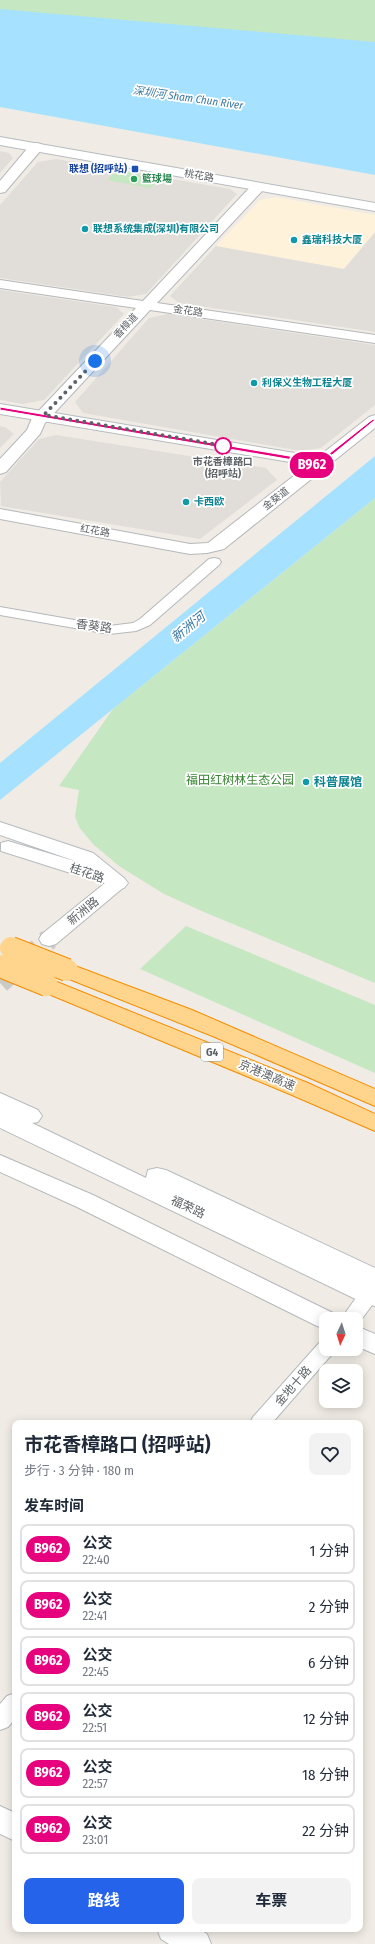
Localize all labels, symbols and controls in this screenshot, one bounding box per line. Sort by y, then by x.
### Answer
water label: 深圳河 Sham Chun River [132,84,245,112]
place label: 联想 (招呼站) [69,162,127,175]
marker: 联想 (招呼站) [130,164,140,174]
street label: 桃花路 [183,167,215,185]
place label: 籃球場 [142,173,172,185]
marker: 籃球場 [129,174,139,184]
place label: 联想系统集成(深圳)有限公司 [93,222,219,235]
marker: 联想系统集成(深圳)有限公司 [80,224,90,234]
place label: 鑫瑞科技大厦 [302,234,362,246]
marker: 鑫瑞科技大厦 [289,235,299,245]
street label: 金花路 [172,303,204,319]
street label: 香樟道 [111,311,141,341]
your location [85,351,105,371]
place label: 利保义生物工程大厦 [261,377,352,389]
marker: 利保义生物工程大厦 [249,378,259,388]
marker: 市花香樟路口 (招呼站) [214,437,232,455]
line badge: B962 [284,452,340,478]
place label: 市花香樟路口 (招呼站) [193,455,253,480]
text: B962 [298,456,326,473]
street label: 金葵道 [260,485,292,513]
place label: 卡西欧 [194,496,225,508]
marker: 卡西欧 [181,497,191,507]
street label: 红花路 [79,522,111,540]
water label: 新洲河 [168,607,210,645]
street label: 香葵路 [75,617,113,635]
park label: 福田红树林生态公园 [186,773,294,787]
place label: 科普展馆 [314,775,362,789]
marker: 科普展馆 [301,777,311,787]
street label: 桂花路 [68,861,106,885]
street label: 新洲路 [65,894,101,928]
road number: G4 [201,1043,223,1061]
street label: 京港澳高速 [237,1057,297,1093]
street label: 福荣路 [169,1193,207,1221]
north arrow [319,1312,363,1356]
map controls [319,1312,363,1408]
street label: 金地十路 [272,1363,314,1409]
button: layers [319,1364,363,1408]
text: 市花香樟路口 (招呼站) [24,1433,210,1456]
button: heart [309,1433,351,1475]
text: 步行 · 3 分钟 · 180 m [24,1463,134,1478]
text: 发车时间 [24,1497,84,1515]
text: 公交 [82,1534,112,1552]
text: B962 [34,1540,62,1557]
text: 1 分钟 [310,1542,349,1560]
text: 22:40 [82,1552,110,1567]
text: 公交 [82,1590,112,1608]
text: B962 [34,1596,62,1613]
text: 2 分钟 [309,1598,349,1616]
text: 22:41 [82,1608,107,1623]
text: 公交 [82,1646,112,1664]
text: B962 [34,1652,62,1669]
text: 6 分钟 [308,1654,349,1672]
text: 22:45 [82,1664,109,1679]
text: 公交 [82,1702,112,1720]
text: B962 [34,1708,62,1725]
text: 12 分钟 [303,1710,349,1728]
text: 22:51 [82,1720,107,1735]
text: 公交 [82,1758,112,1776]
text: B962 [34,1764,62,1781]
text: 18 分钟 [302,1766,349,1784]
text: 22:57 [82,1776,108,1791]
text: 公交 [82,1814,112,1832]
text: B962 [34,1820,62,1837]
text: 22 分钟 [302,1822,349,1840]
text: 23:01 [82,1832,108,1847]
button: 路线 [24,1878,184,1924]
button: 车票 [192,1878,351,1924]

